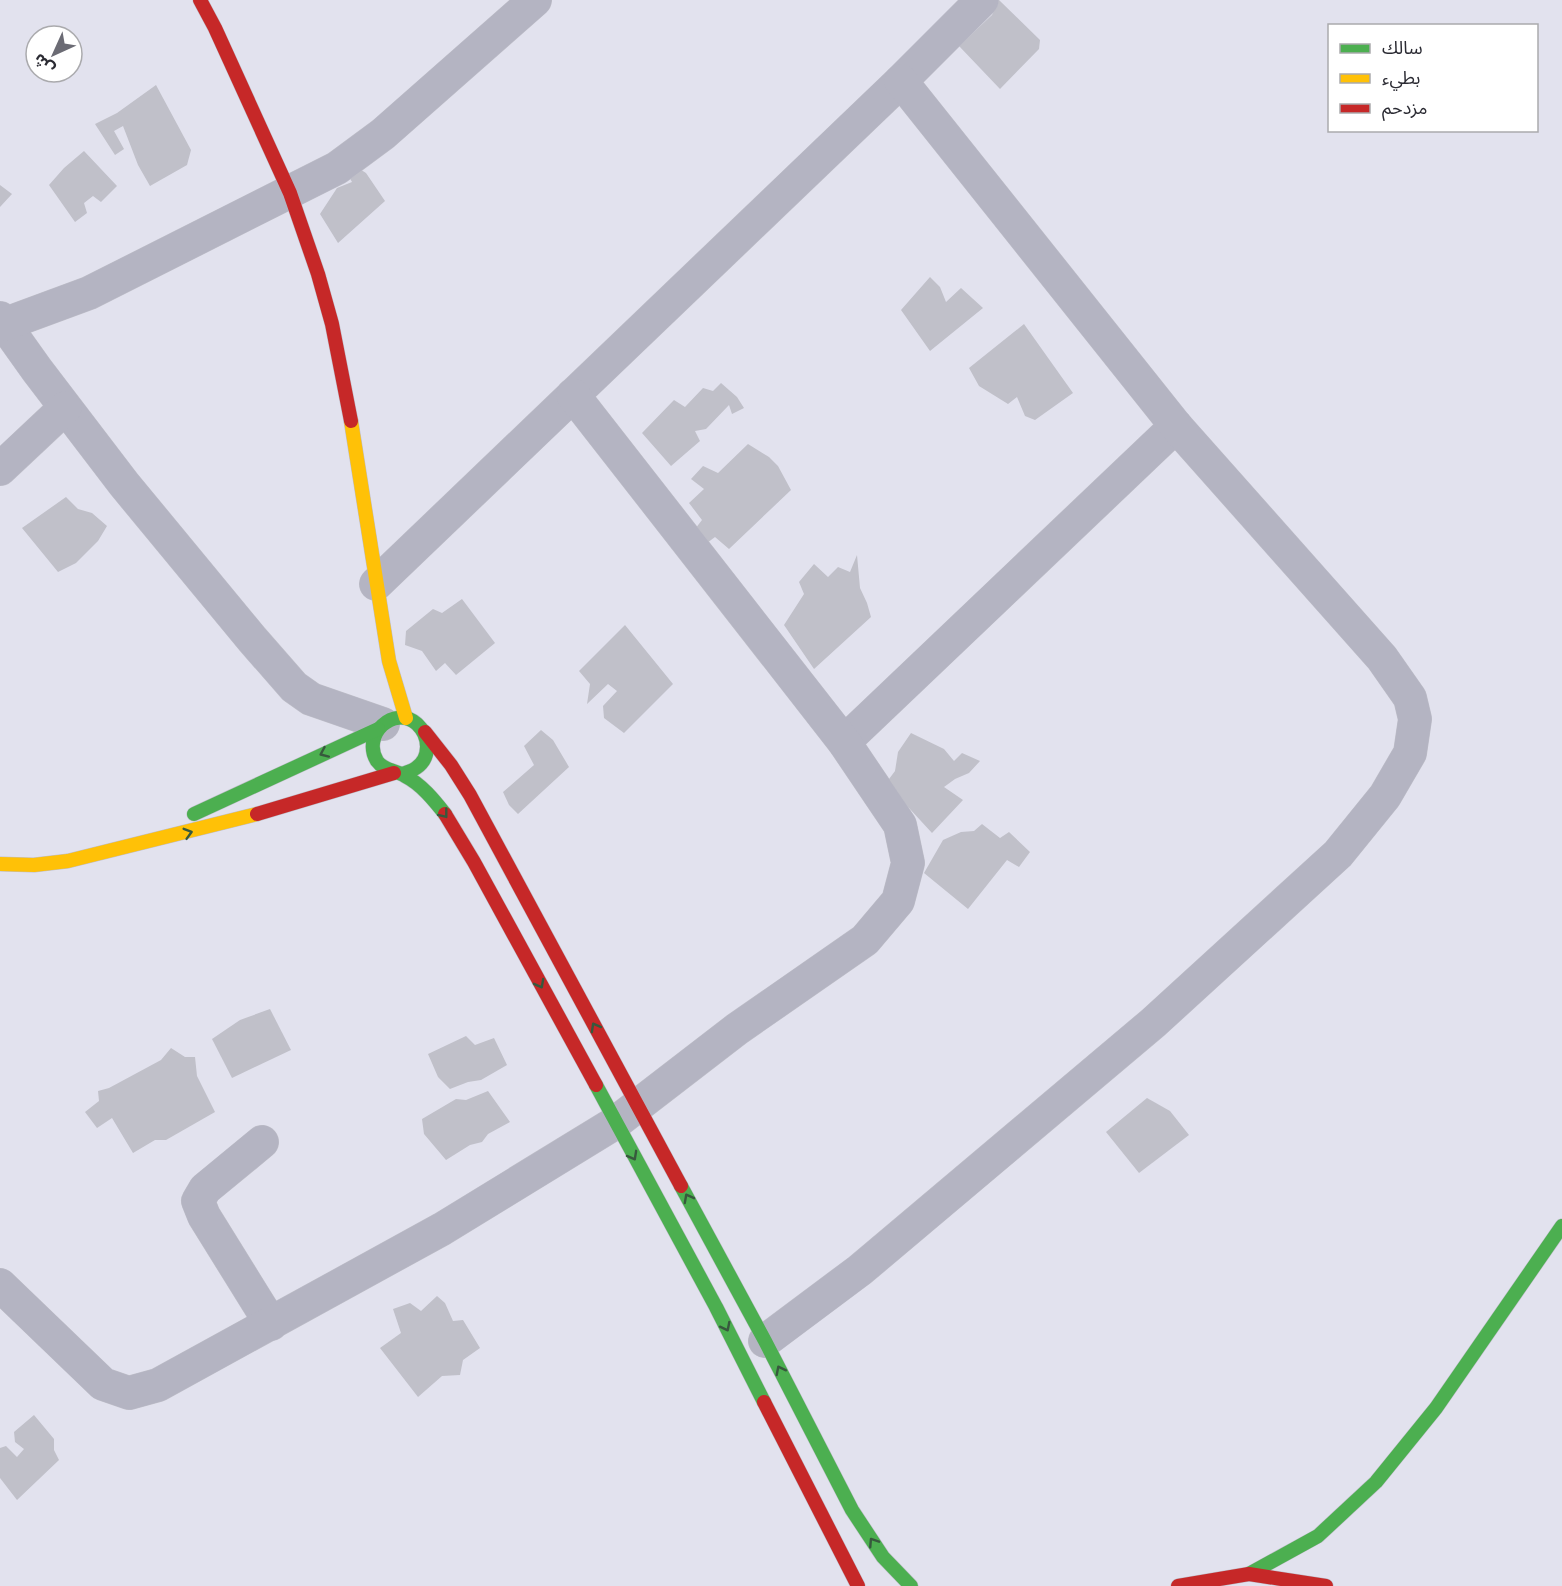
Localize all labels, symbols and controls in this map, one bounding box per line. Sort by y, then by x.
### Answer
north arrow [24,24,84,84]
legend [1328,24,1538,132]
text: سالك [1382,36,1423,58]
text: ش [29,50,58,79]
text: بطيء [1382,66,1420,91]
text: مزدحم [1382,96,1427,121]
one-way arrow [320,746,331,758]
one-way arrow [437,808,448,819]
one-way arrow [182,827,192,840]
one-way arrow [533,978,544,988]
one-way arrow [591,1023,602,1033]
one-way arrow [626,1149,637,1160]
one-way arrow [684,1194,695,1205]
one-way arrow [719,1321,730,1331]
one-way arrow [776,1366,788,1377]
one-way arrow [869,1538,880,1549]

